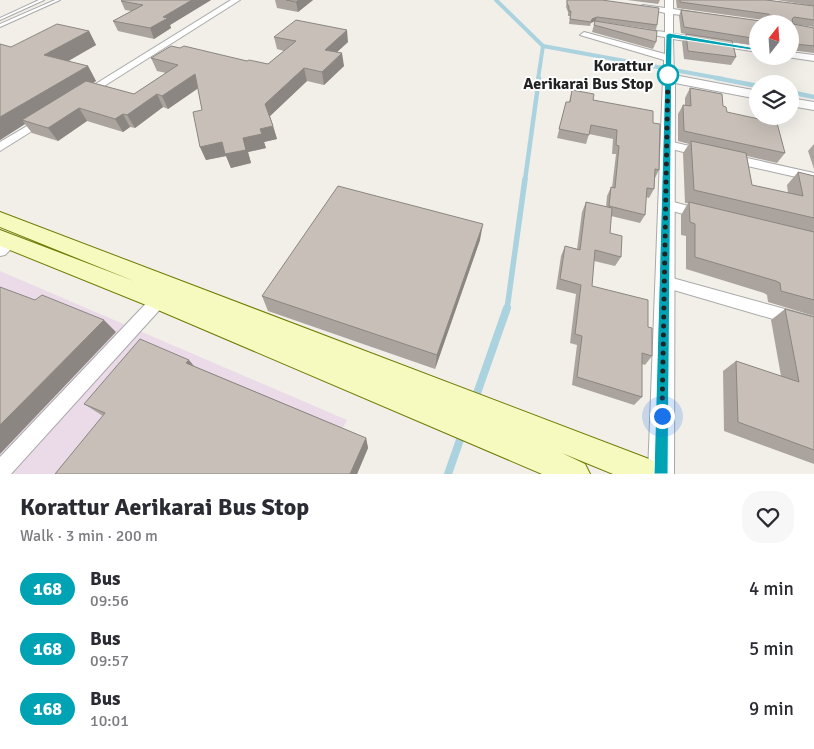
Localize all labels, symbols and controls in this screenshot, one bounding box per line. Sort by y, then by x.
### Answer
north arrow [749,15,799,65]
map controls [749,15,799,125]
place label: Korattur Aerikarai Bus Stop [523,56,654,94]
marker: Korattur Aerikarai Bus Stop [657,64,679,86]
button: layers [749,75,799,125]
your location [650,404,675,429]
button: heart [742,491,794,543]
text: Korattur Aerikarai Bus Stop [20,492,309,522]
text: Walk · 3 min · 200 m [20,526,158,546]
text: Bus [90,567,121,591]
text: 4 min [749,577,794,601]
text: 168 [33,578,62,600]
text: 09:56 [90,591,129,611]
text: Bus [90,627,121,651]
text: 5 min [749,637,794,661]
text: 168 [33,638,62,660]
text: 09:57 [90,651,129,671]
text: Bus [90,687,121,711]
text: 9 min [749,697,794,721]
text: 168 [33,698,62,720]
text: 10:01 [90,711,129,731]

